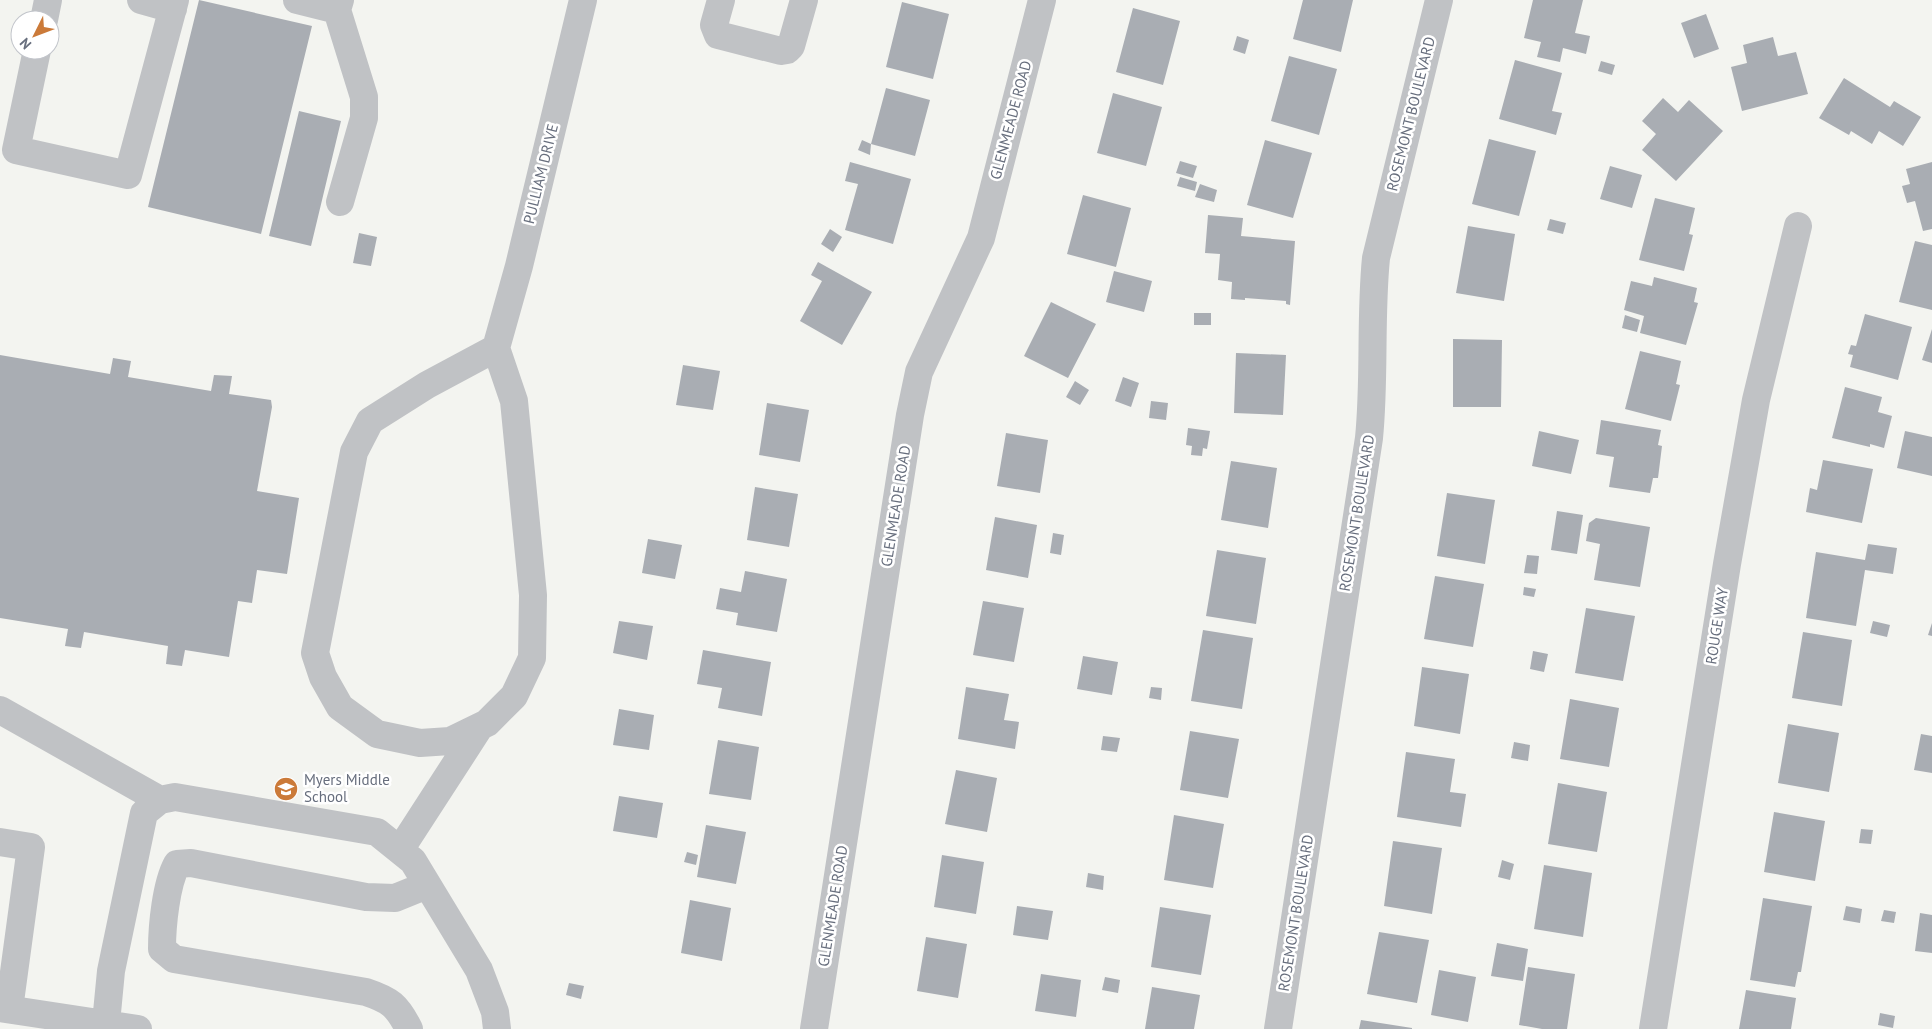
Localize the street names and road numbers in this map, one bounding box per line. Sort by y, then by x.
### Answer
street label: ROSEMONT BOULEVARD [1382,35,1439,193]
street label: GLENMEADE ROAD [986,58,1036,181]
street label: PULLIAM DRIVE [519,122,562,226]
street label: ROSEMONT BOULEVARD [1335,433,1378,593]
street label: GLENMEADE ROAD [877,444,914,568]
street label: ROUGE WAY [1701,586,1732,666]
street label: ROSEMONT BOULEVARD [1274,833,1317,993]
street label: GLENMEADE ROAD [814,844,851,968]

